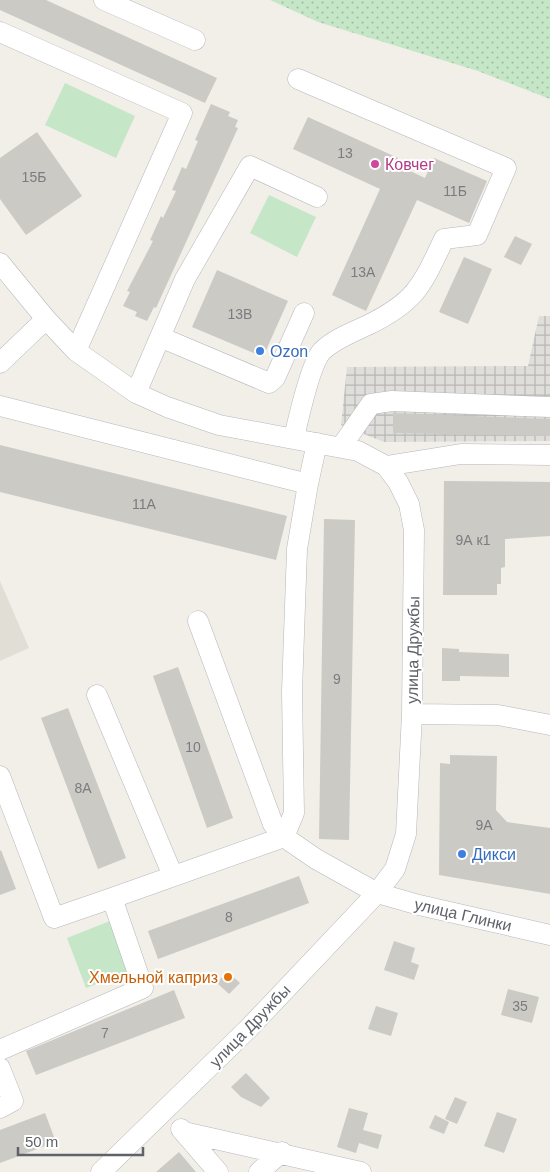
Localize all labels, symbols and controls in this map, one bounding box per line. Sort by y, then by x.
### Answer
house number: 13 [337,145,353,161]
place label: Ковчег [385,156,434,173]
marker: Ковчег [369,158,381,170]
house number: 15Б [22,169,46,185]
house number: 11Б [443,183,467,199]
house number: 13А [351,264,376,280]
house number: 13В [228,306,252,322]
place label: Ozon [270,343,308,360]
marker: Ozon [254,345,266,357]
house number: 11А [132,496,157,512]
house number: 9А к1 [456,532,491,548]
street label: улица Дружбы [404,596,422,704]
house number: 9 [333,671,341,687]
house number: 10 [185,739,201,755]
house number: 8А [74,780,92,796]
house number: 9А [475,817,493,833]
place label: Дикси [472,846,516,863]
marker: Дикси [456,848,468,860]
street label: улица Глинки [413,896,513,934]
house number: 8 [225,909,233,925]
place label: Хмельной каприз [89,969,218,986]
marker: Хмельной каприз [222,971,234,983]
street label: улица Дружбы [206,981,294,1071]
house number: 35 [512,998,528,1014]
house number: 7 [101,1025,109,1041]
scale bar [18,1124,142,1156]
text: 50 m [25,1133,58,1150]

